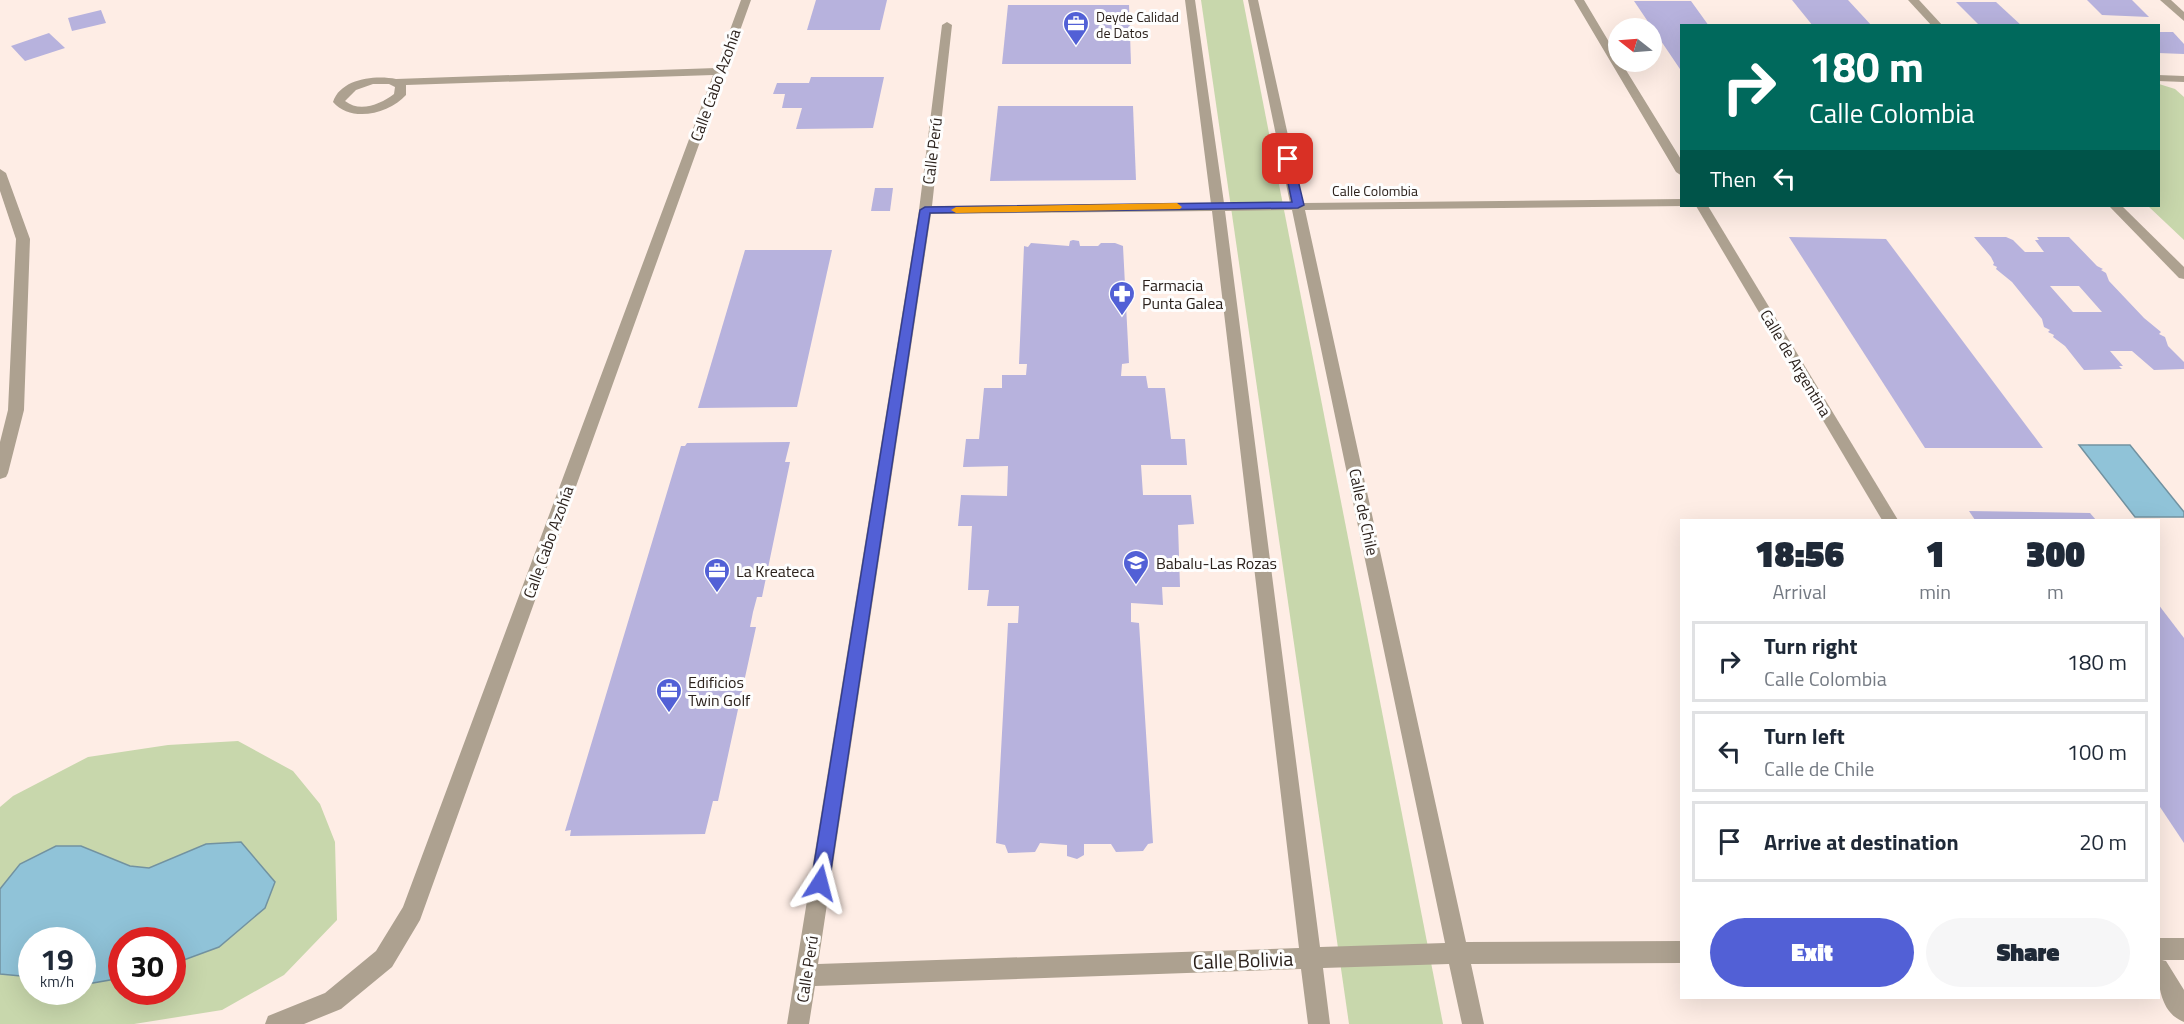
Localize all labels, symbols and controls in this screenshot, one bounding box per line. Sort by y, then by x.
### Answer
place label: Deyde Calidad de Datos [1096,6,1179,43]
office icon: Deyde Calidad de Datos [1061,9,1091,47]
north arrow [1608,18,1662,72]
map controls [1608,18,1662,72]
street label: Calle Cabo Azohía [684,25,746,145]
text: 180 m [1809,34,1924,98]
icon: right [1710,48,1788,126]
text: Calle Colombia [1809,92,1975,133]
street label: Calle Perú [916,116,948,186]
pin [1262,133,1313,184]
icon: arrive [1271,142,1304,175]
text: Then [1710,162,1756,196]
icon: left [1768,162,1801,195]
street label: Calle Colombia [1332,180,1418,201]
place label: Farmacia Punta Galea [1142,273,1223,315]
pharmacy icon: Farmacia Punta Galea [1107,279,1137,317]
street label: Calle de Argentina [1754,305,1838,421]
street label: Calle de Chile [1343,466,1385,558]
street label: Calle Cabo Azohía [517,482,579,602]
text: 18:56 [1755,526,1844,581]
text: 1 [1925,526,1945,581]
text: 300 [2026,526,2085,581]
school or university icon: Babalu-Las Rozas [1121,548,1151,586]
place label: Babalu-Las Rozas [1156,551,1277,575]
office icon: La Kreateca [702,556,732,594]
place label: La Kreateca [736,559,814,583]
text: Arrival [1772,576,1827,607]
text: min [1919,576,1951,607]
text: m [2047,576,2064,607]
text: Turn right [1764,629,1858,663]
icon: right [1713,645,1746,678]
text: 180 m [2067,645,2127,679]
text: Calle Colombia [1764,663,1887,694]
place label: Edificios Twin Golf [688,670,751,712]
office icon: Edificios Twin Golf [654,676,684,714]
text: Turn left [1764,719,1845,753]
icon: left [1713,735,1746,768]
text: 100 m [2067,735,2127,769]
text: Calle de Chile [1764,753,1874,784]
icon: arrive [1713,825,1746,858]
text: Arrive at destination [1764,825,1959,859]
text: 20 m [2079,825,2127,859]
position arrow [788,851,852,915]
button: Exit [1710,918,1914,987]
button: Share [1926,918,2130,987]
speed limit sign: 30 [108,927,186,1005]
street label: Calle Perú [790,934,824,1004]
text: 19 [40,936,74,982]
street label: Calle Bolivia [1192,943,1294,977]
text: km/h [40,970,74,993]

